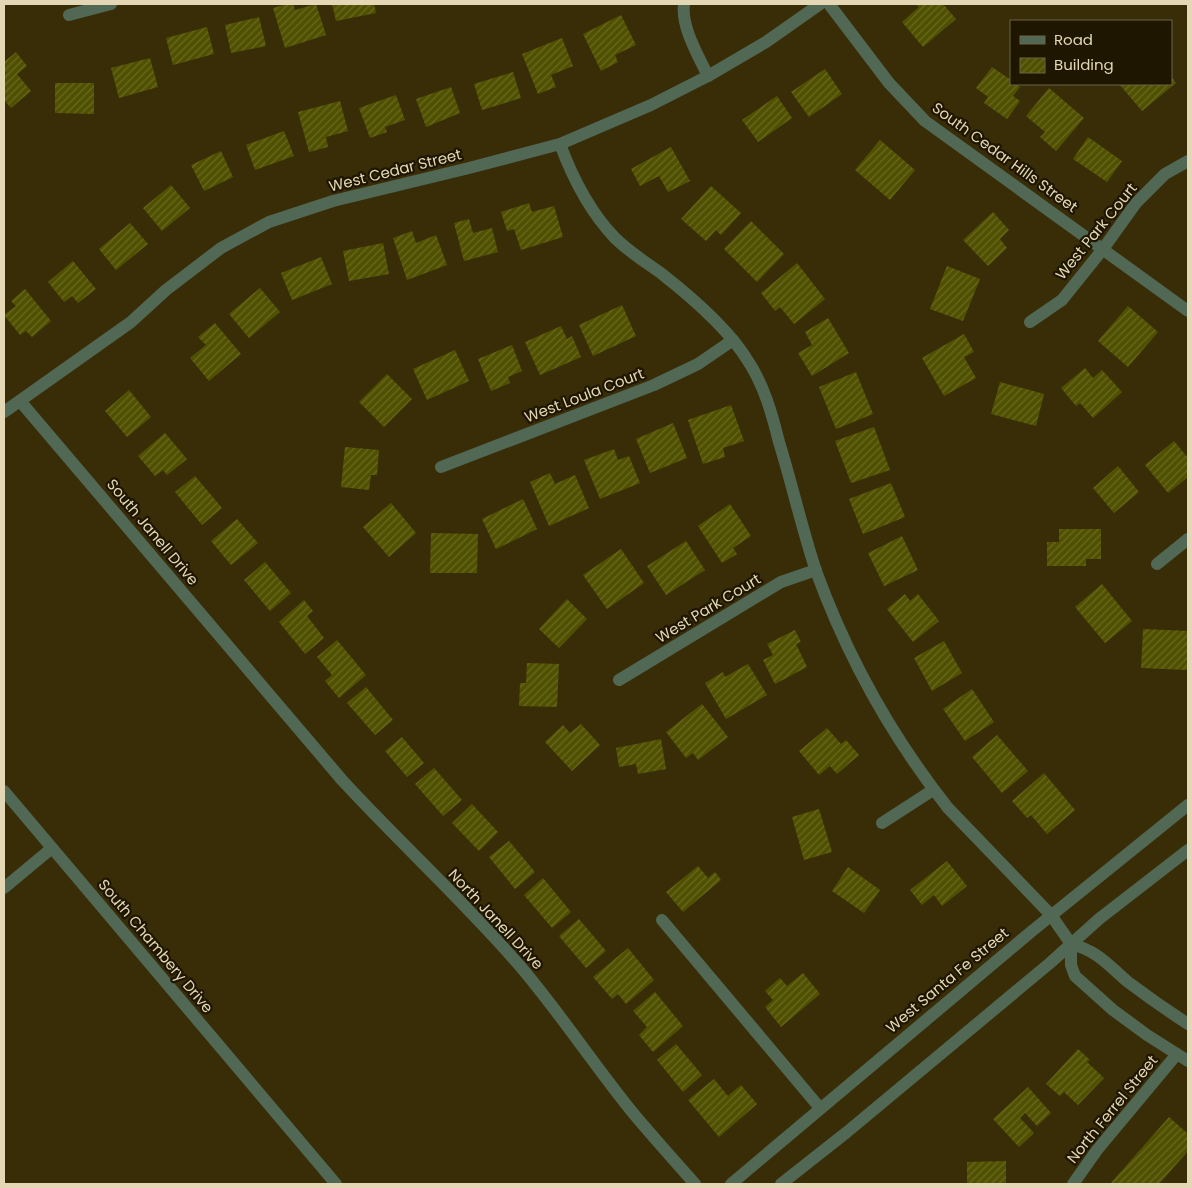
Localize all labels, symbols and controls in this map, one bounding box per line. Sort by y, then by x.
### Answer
legend [1010,20,1172,85]
text: Road [1054,29,1093,50]
text: Building [1054,54,1114,75]
street label: South Cedar Hills Street [928,97,1082,217]
street label: West Cedar Street [327,143,463,197]
street label: West Park Court [1050,178,1142,284]
street label: West Loula Court [521,363,647,427]
street label: South Janell Drive [102,474,204,590]
street label: West Park Court [651,568,765,648]
street label: North Janell Drive [444,864,548,974]
street label: South Chambery Drive [94,875,218,1017]
street label: West Santa Fe Street [881,922,1013,1038]
street label: North Ferrel Street [1062,1050,1162,1168]

